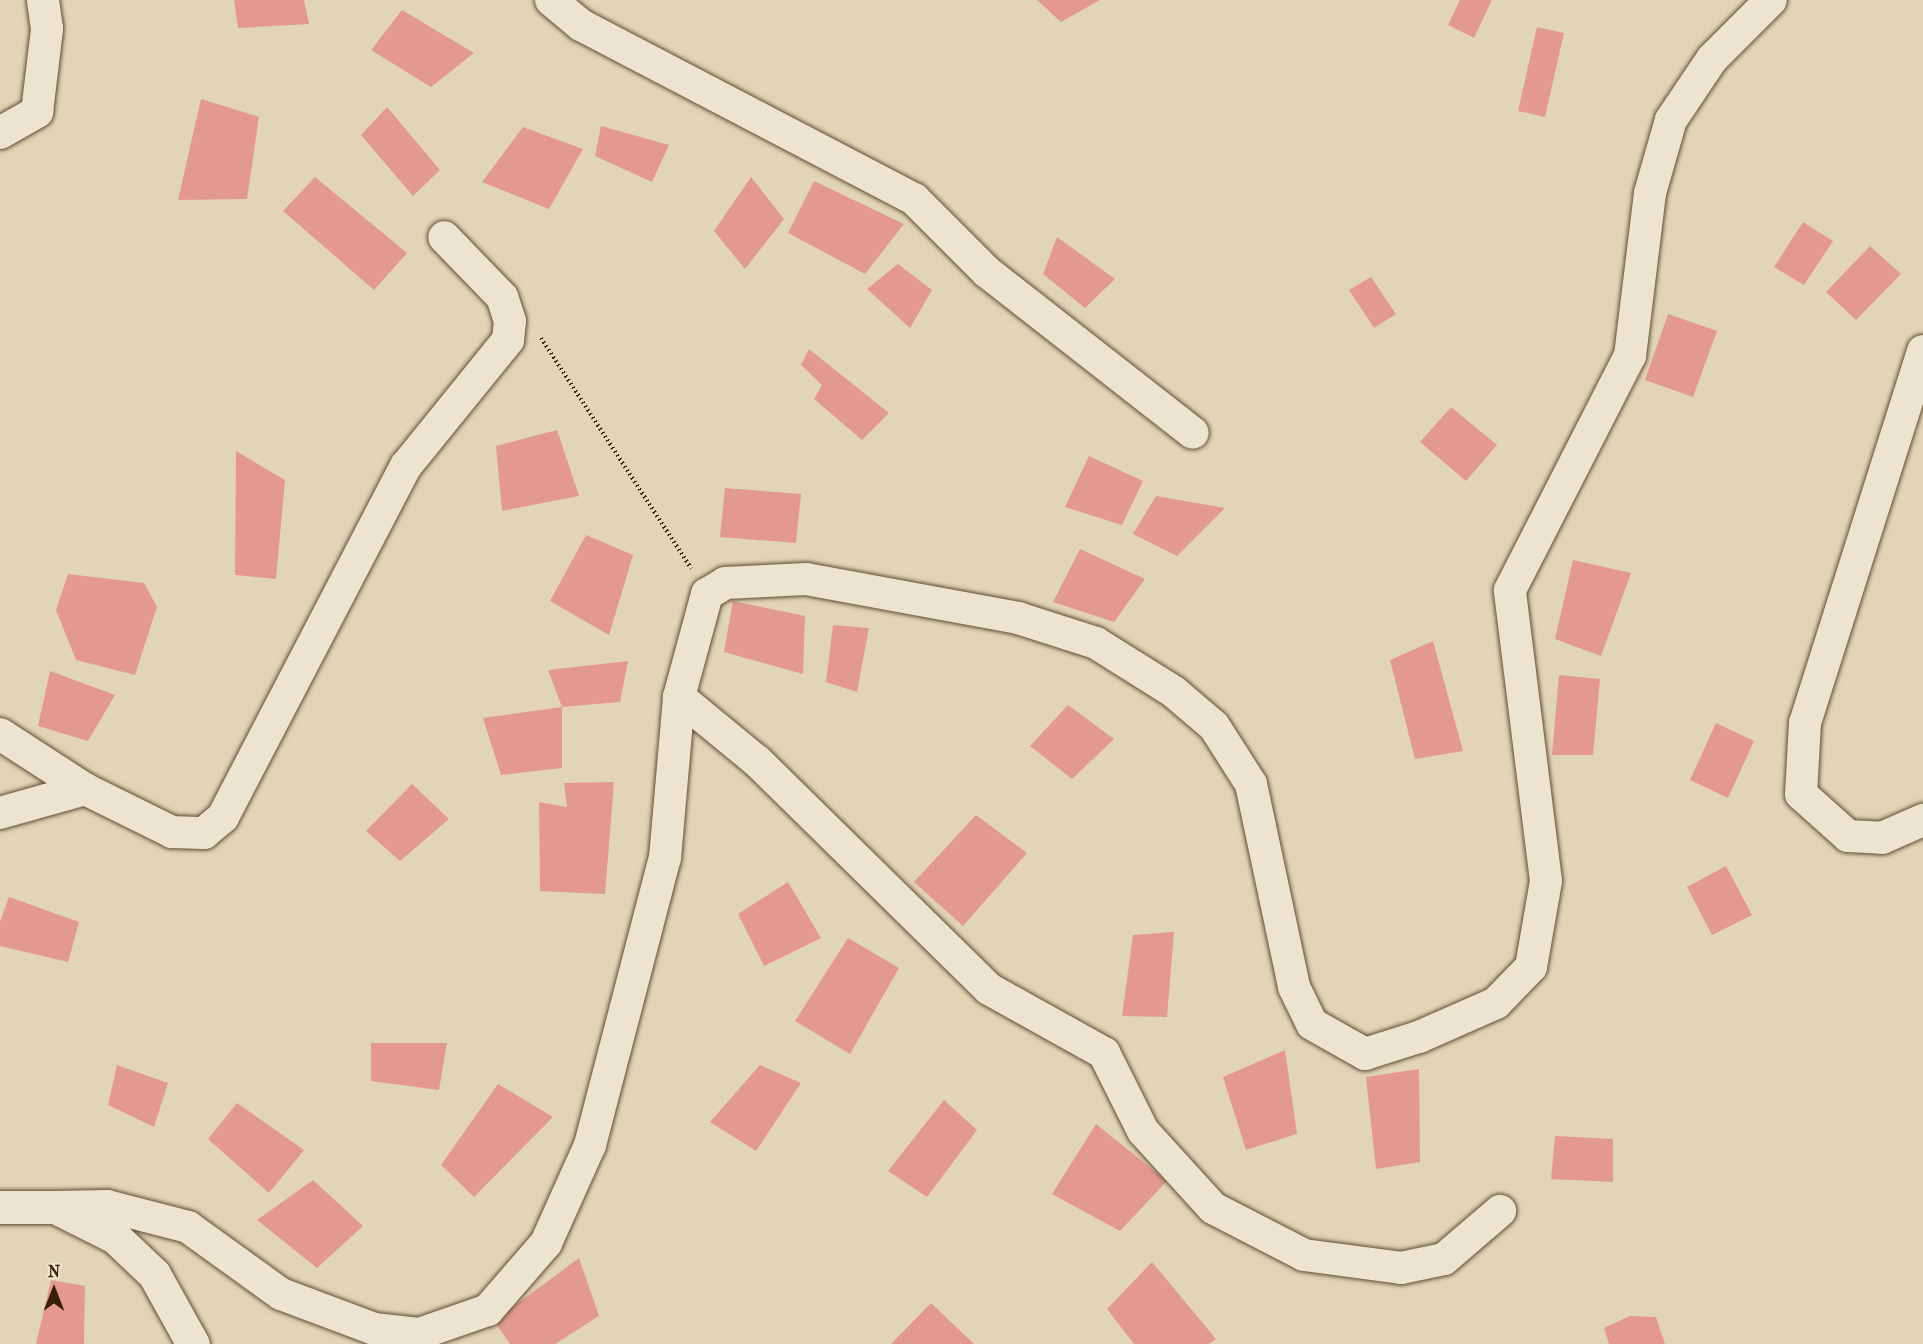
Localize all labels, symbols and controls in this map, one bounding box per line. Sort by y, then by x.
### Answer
north arrow [24,1260,84,1320]
text: N [48,1262,60,1281]

